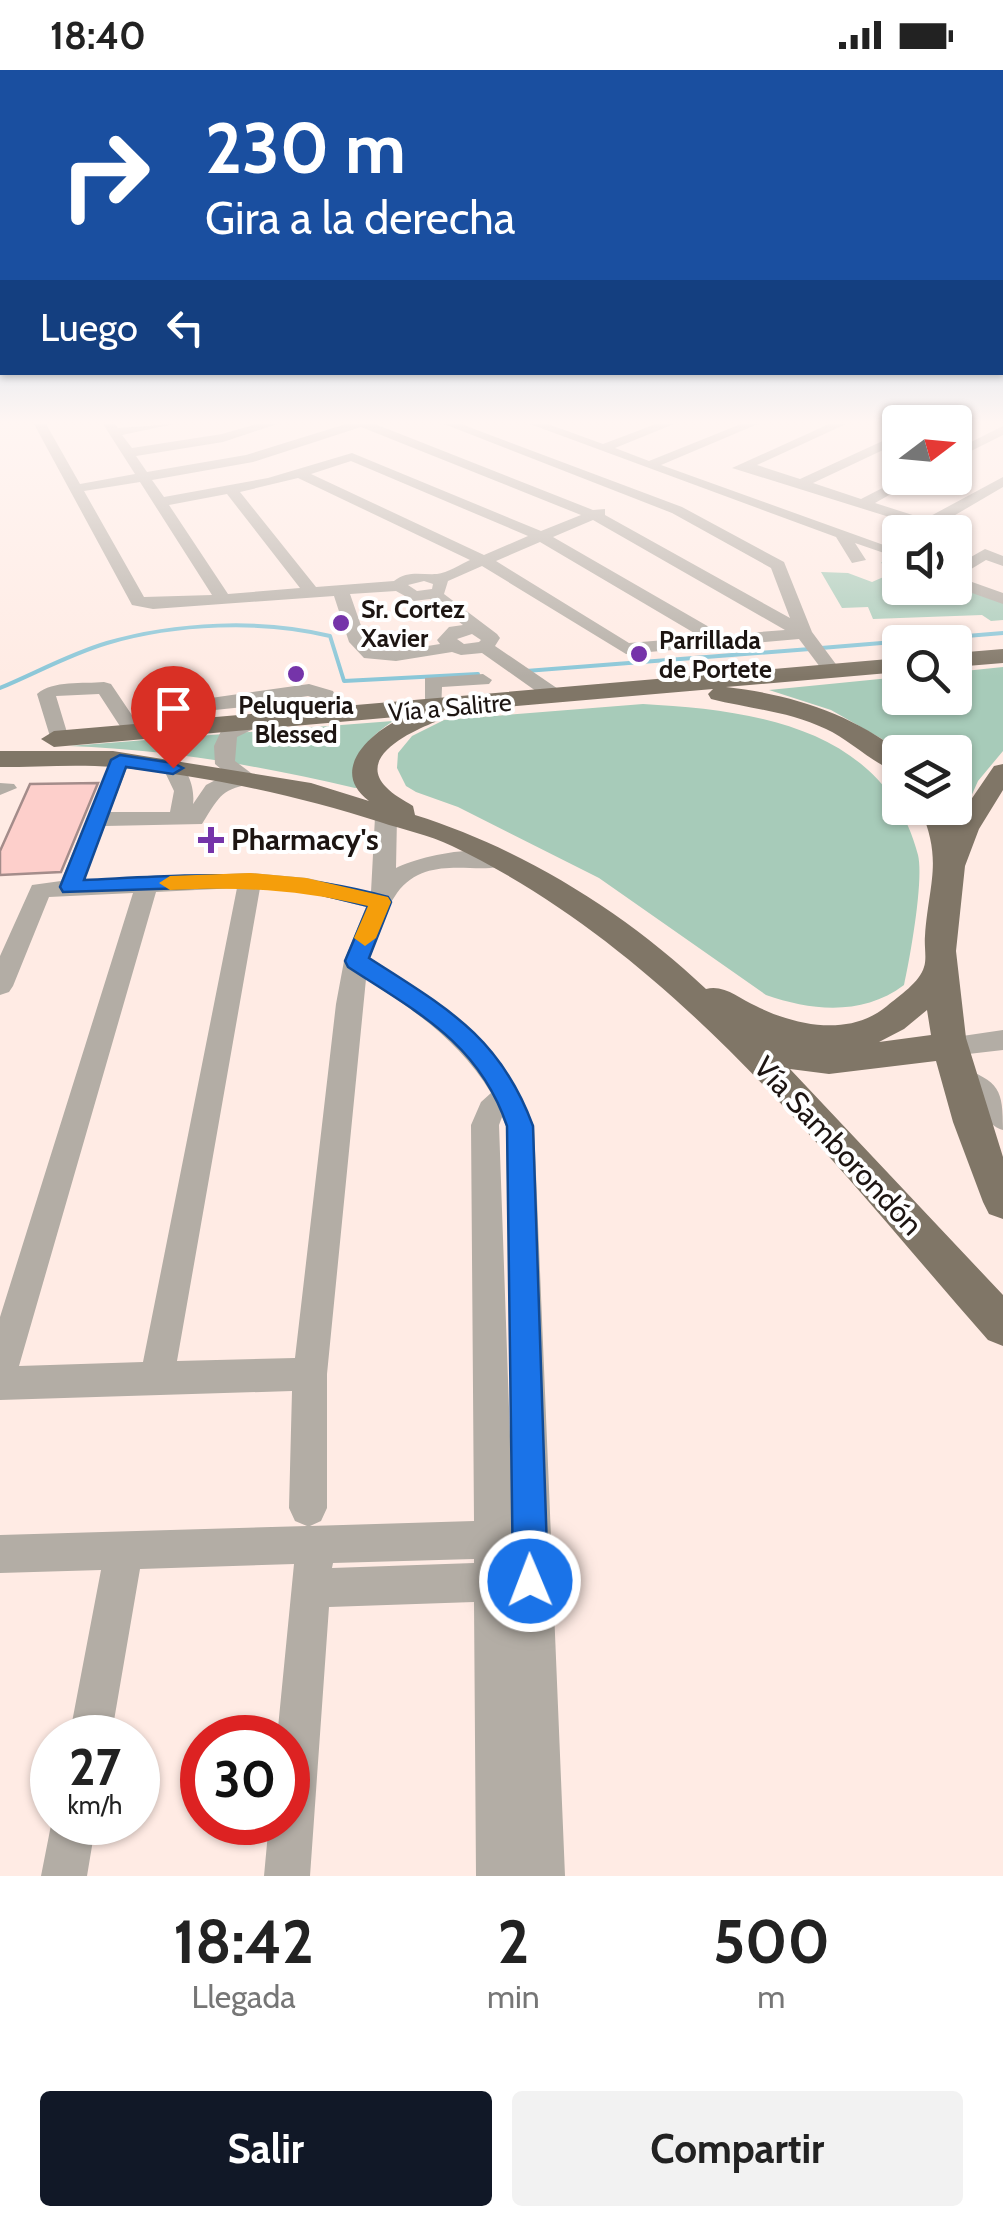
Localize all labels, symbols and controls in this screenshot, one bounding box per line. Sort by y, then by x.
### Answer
text: 18:40 [50,12,146,59]
text: 230 m [205,105,406,191]
icon: right [40,110,170,240]
text: Gira a la derecha [205,191,515,245]
icon: left [158,300,213,355]
text: Luego [40,304,138,351]
north arrow [882,405,972,495]
map controls [882,405,972,825]
button: sound [882,515,972,605]
place label: Sr. Cortez Xavier [360,594,465,653]
marker: Sr. Cortez Xavier [330,612,352,634]
place label: Parrillada de Portete [659,625,772,684]
button: search [882,625,972,715]
marker: Parrillada de Portete [628,643,650,665]
marker: Peluqueria Blessed [285,663,307,685]
pin [131,666,216,769]
icon: arrive [146,681,201,736]
street label: Vía a Salitre [387,687,513,727]
place label: Peluqueria Blessed [238,690,354,749]
button: layers [882,735,972,825]
place label: Pharmacy's [231,821,379,858]
marker: Pharmacy's [200,829,222,851]
street label: Vía Samborondón [746,1049,931,1243]
position arrow [478,1529,582,1633]
speed limit sign: 30 [180,1715,310,1845]
text: 27 [69,1737,121,1798]
text: km/h [68,1790,122,1820]
text: 18:42 [173,1905,314,1978]
text: 2 [497,1905,529,1978]
text: 500 [713,1905,830,1978]
text: Llegada [191,1977,296,2016]
text: min [487,1977,540,2016]
text: m [757,1977,785,2016]
button: Salir [40,2091,492,2206]
button: Compartir [512,2091,963,2206]

